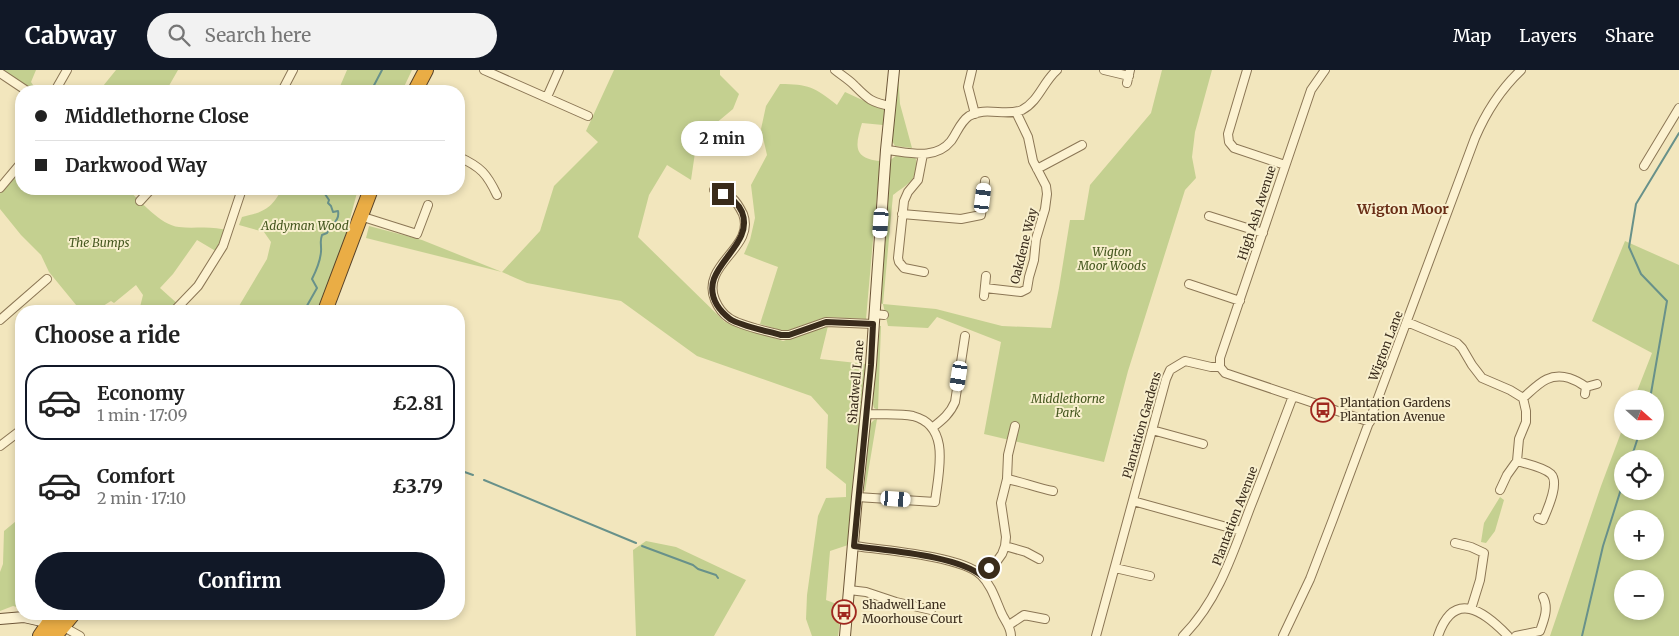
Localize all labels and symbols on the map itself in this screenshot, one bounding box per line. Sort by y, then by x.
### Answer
callout: 2 min [682,122,764,156]
street label: High Ash Avenue [1234,164,1279,262]
car [973,182,992,214]
route end [712,183,734,205]
district label: Wigton Moor [1356,200,1449,218]
street label: Oakdene Way [1007,206,1040,285]
car [872,208,889,238]
park label: Addyman Wood [260,218,349,233]
park label: The Bumps [68,235,130,250]
park label: Wigton Moor Woods [1077,244,1146,273]
street label: Wigton Lane [1365,309,1406,384]
street label: Shadwell Lane [844,340,867,424]
car [949,360,968,392]
street label: Plantation Gardens [1119,370,1164,480]
north arrow [1614,390,1664,440]
park label: Middlethorne Park [1030,391,1105,420]
place label: Plantation Gardens Plantation Avenue [1340,395,1451,424]
bus stop icon: Plantation Gardens Plantation Avenue [1310,397,1336,423]
street label: Plantation Avenue [1209,464,1260,568]
car [880,490,911,508]
route start [978,557,1000,579]
place label: Shadwell Lane Moorhouse Court [862,597,963,626]
bus stop icon: Shadwell Lane Moorhouse Court [831,599,857,625]

